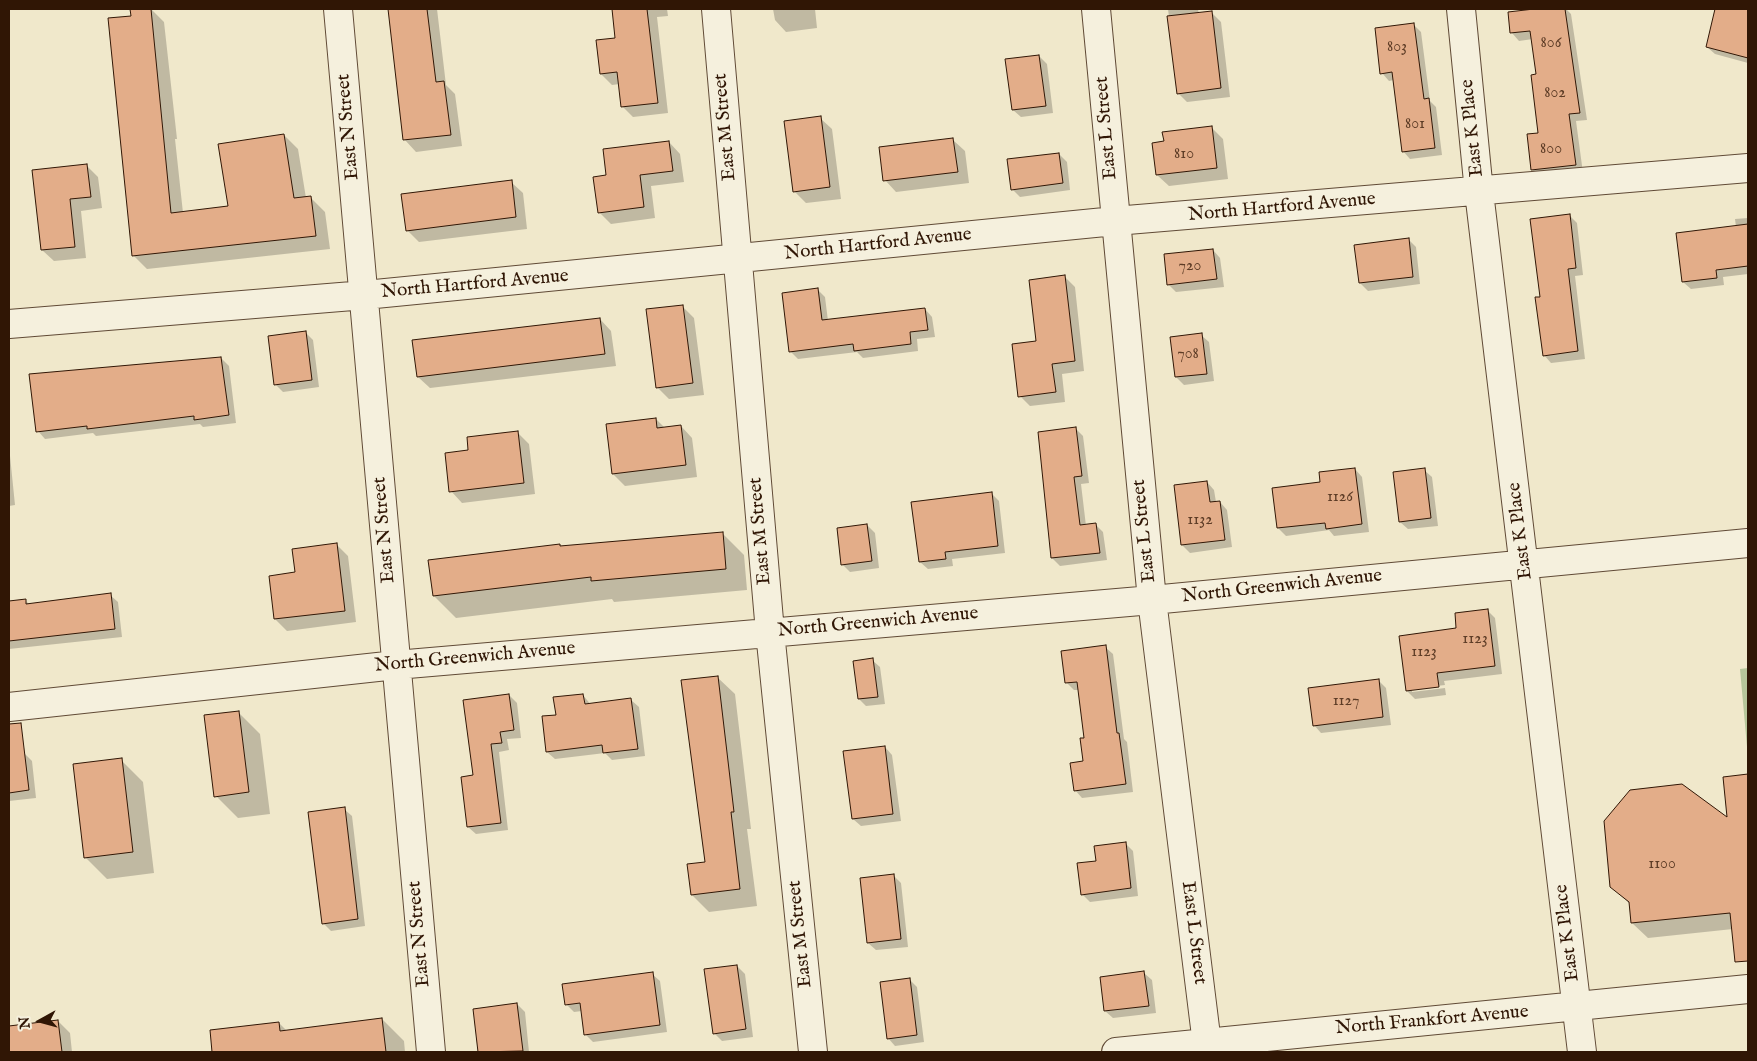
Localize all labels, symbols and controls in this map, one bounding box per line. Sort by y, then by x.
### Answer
house number: 806 [1541,34,1561,54]
house number: 803 [1387,38,1407,58]
street label: East M Street [710,72,742,182]
street label: East N Street [333,73,365,181]
street label: East L Street [1091,75,1123,181]
street label: East K Place [1457,78,1489,178]
house number: 802 [1544,84,1566,104]
house number: 801 [1405,115,1425,135]
house number: 800 [1540,140,1562,160]
house number: 810 [1174,145,1194,165]
street label: North Hartford Avenue [1187,188,1377,228]
street label: North Hartford Avenue [783,224,973,266]
house number: 720 [1179,257,1201,277]
street label: North Hartford Avenue [380,265,570,305]
house number: 708 [1177,345,1199,365]
street label: East N Street [369,476,401,584]
street label: East M Street [745,476,777,586]
street label: East L Street [1128,478,1162,584]
street label: East K Place [1504,481,1538,581]
house number: 1126 [1327,488,1353,508]
house number: 1132 [1187,511,1213,531]
street label: North Greenwich Avenue [1181,565,1383,609]
street label: North Greenwich Avenue [777,603,979,643]
house number: 1123 [1462,630,1488,650]
street label: North Greenwich Avenue [374,638,576,678]
house number: 1123 [1411,643,1437,663]
house number: 1127 [1333,692,1359,712]
house number: 1100 [1648,855,1676,875]
street label: East M Street [784,879,818,989]
street label: East N Street [404,880,436,988]
street label: East L Street [1175,880,1211,986]
street label: East K Place [1551,883,1585,983]
north arrow [15,996,65,1046]
street label: North Frankfort Avenue [1334,1001,1530,1041]
text: N [15,1016,35,1030]

